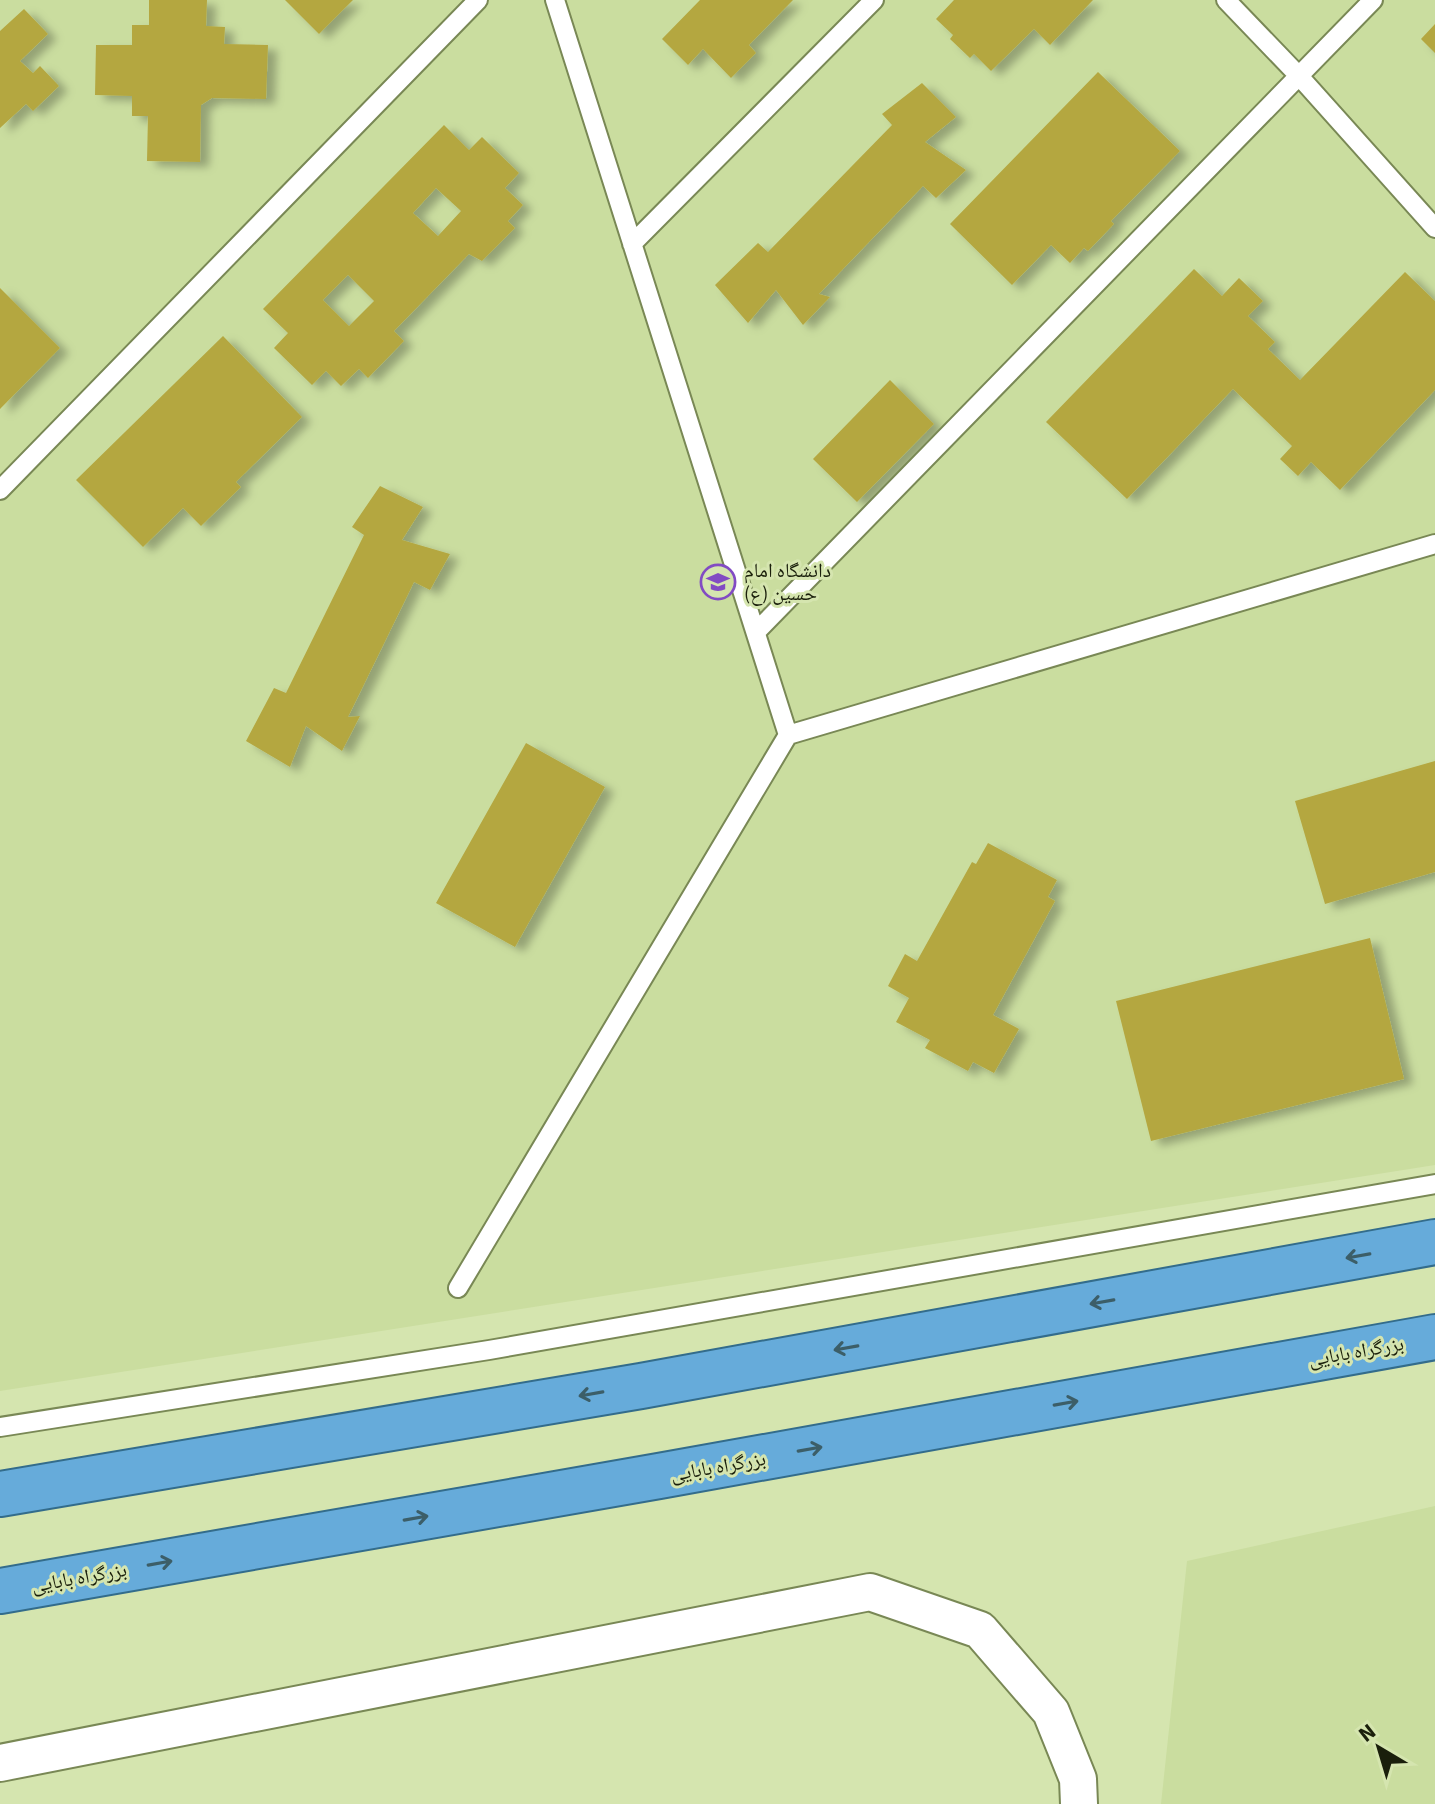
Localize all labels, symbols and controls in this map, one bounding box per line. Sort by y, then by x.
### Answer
place label: دانشگاه امام حسین (ع) [744,557,831,608]
school or university icon: دانشگاه امام حسین (ع) [699,563,737,601]
one-way arrow [1346,1250,1371,1265]
one-way arrow [1090,1296,1116,1311]
street label: بزرگراه بابایی [1306,1330,1406,1374]
one-way arrow [834,1342,860,1357]
one-way arrow [578,1387,604,1402]
one-way arrow [1052,1395,1078,1410]
one-way arrow [797,1441,822,1456]
street label: بزرگراه بابایی [668,1445,768,1489]
one-way arrow [403,1510,428,1525]
one-way arrow [146,1554,172,1569]
street label: بزرگراه بابایی [29,1556,129,1600]
north arrow [1339,1708,1419,1788]
text: N [1352,1716,1383,1750]

